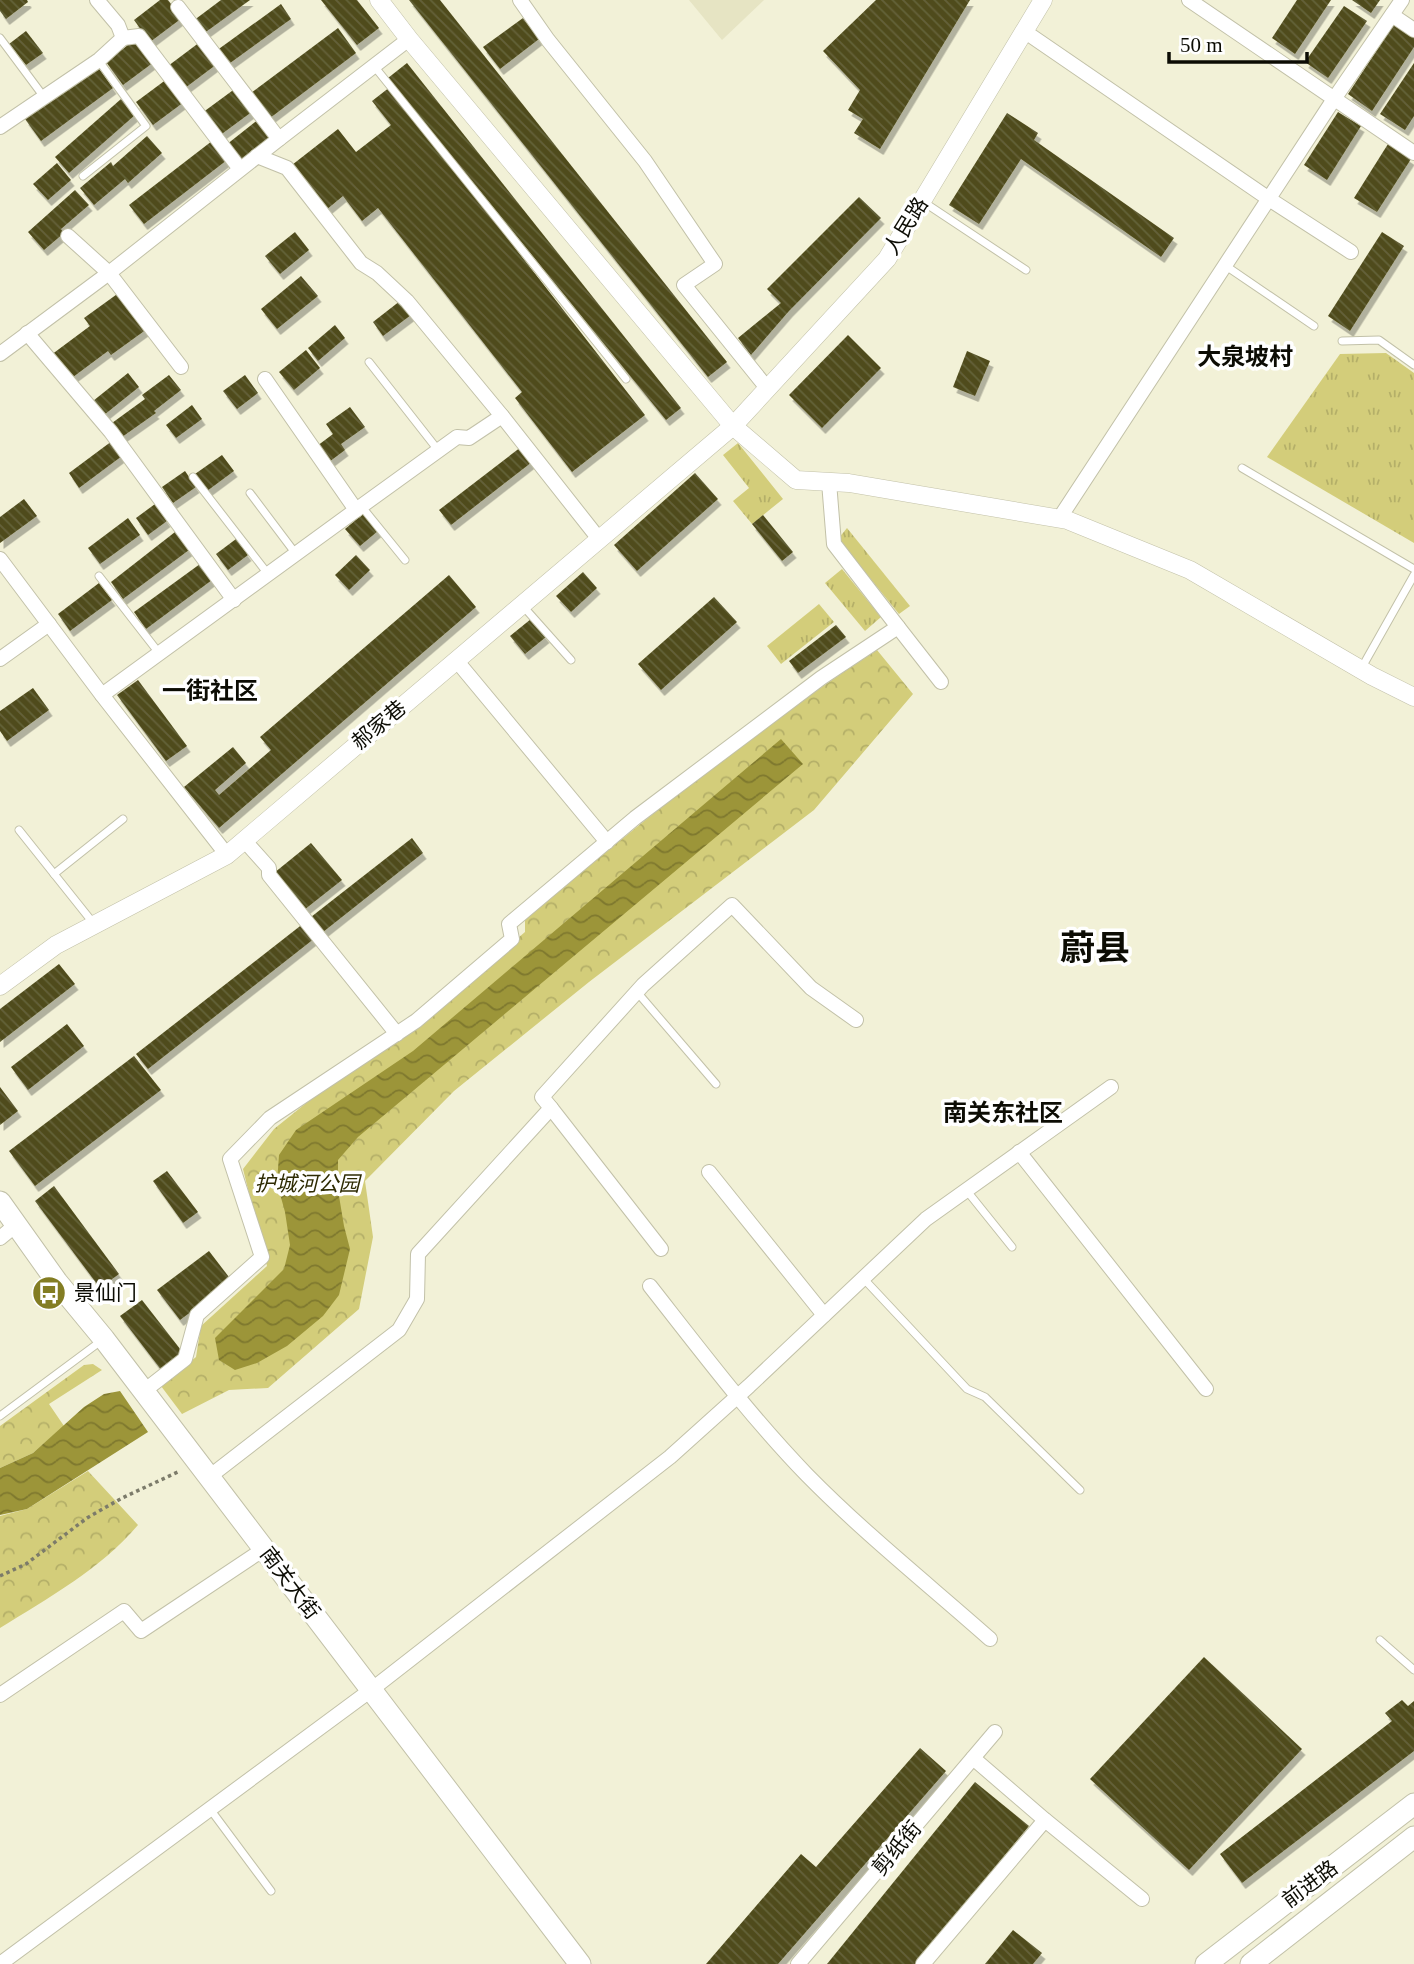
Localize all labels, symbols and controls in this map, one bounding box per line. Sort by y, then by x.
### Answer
scale bar [1169,21,1307,65]
text: 50 m [1180,33,1223,57]
street label: 人民路 [879,193,933,259]
district label: 大泉坡村 [1197,344,1293,370]
district label: 一街社区 [162,678,258,704]
street label: 郝家巷 [347,696,411,754]
district label: 蔚县 [1060,929,1130,968]
district label: 南关东社区 [943,1100,1063,1126]
park label: 护城河公园 [255,1172,362,1196]
bus stop icon: 景仙门 [30,1274,68,1312]
place label: 景仙门 [74,1281,137,1305]
street label: 南关大街 [255,1542,325,1624]
street label: 剪纸街 [868,1816,926,1880]
street label: 前进路 [1278,1855,1342,1913]

